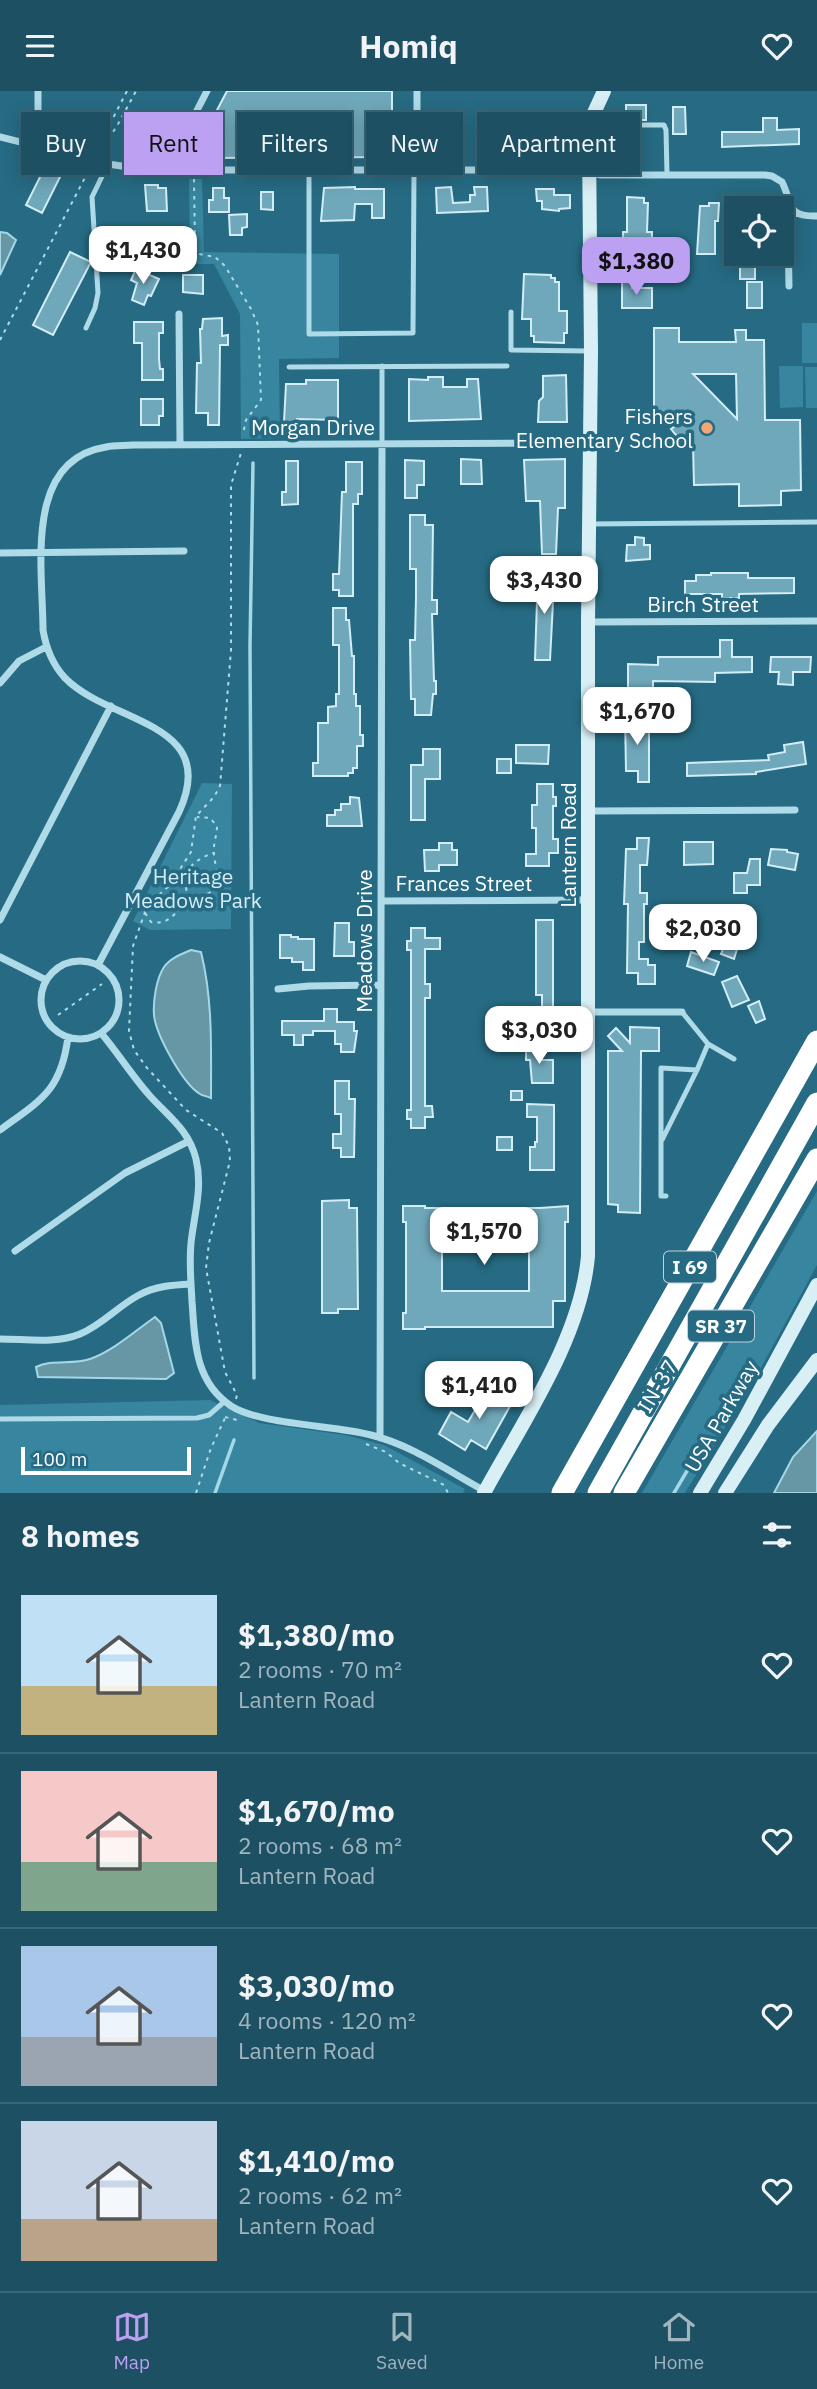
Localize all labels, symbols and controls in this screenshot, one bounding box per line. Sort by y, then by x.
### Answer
text: Homiq [359,25,458,67]
icon: menu [21,27,59,65]
icon: heart [758,27,796,65]
chip: Buy [21,112,110,175]
chip: Rent [124,112,223,175]
chip: Filters [237,112,352,175]
chip: New [366,112,463,175]
chip: Apartment [477,112,640,175]
map controls [724,196,794,266]
button: locate [724,196,794,266]
pin: $1,430 [86,227,200,286]
text: $1,430 [105,234,181,264]
pin: $1,380 [579,237,693,297]
text: $1,380 [598,245,674,275]
place label: Fishers Elementary School [516,402,693,454]
street label: Morgan Drive [251,413,375,441]
marker: Fishers Elementary School [699,420,715,436]
pin: $3,430 [487,557,601,616]
text: $3,430 [506,564,582,594]
street label: Birch Street [647,590,759,618]
pin: $1,670 [580,687,694,747]
text: $1,670 [599,695,675,725]
street label: Lantern Road [554,782,582,908]
park label: Heritage Meadows Park [124,862,262,914]
street label: Meadows Drive [350,869,378,1013]
street label: Frances Street [396,869,532,897]
pin: $2,030 [646,905,760,964]
text: $2,030 [665,912,741,942]
pin: $3,030 [482,1007,596,1066]
text: $3,030 [501,1014,577,1044]
pin: $1,570 [427,1207,541,1267]
text: $1,570 [446,1215,522,1245]
road number: I 69 [664,1251,716,1283]
road number: SR 37 [688,1310,754,1341]
street label: IN-37 [630,1354,684,1418]
street label: USA Parkway [678,1354,765,1477]
pin: $1,410 [422,1361,536,1421]
text: $1,410 [441,1369,517,1399]
scale bar [21,1444,191,1476]
text: 100 m [32,1447,87,1471]
text: 8 homes [21,1516,140,1555]
icon: filters [758,1516,796,1554]
text: $1,380/mo [238,1615,395,1654]
icon: home [77,1623,161,1707]
icon: heart [758,1646,796,1684]
text: 2 rooms · 70 m² [238,1654,402,1684]
text: Lantern Road [238,1684,375,1714]
text: $1,670/mo [238,1791,395,1830]
icon: home [77,1799,161,1883]
icon: heart [758,1822,796,1860]
text: 2 rooms · 68 m² [238,1830,402,1860]
text: Lantern Road [238,1860,375,1890]
text: $3,030/mo [238,1966,395,2005]
icon: home [77,1974,161,2058]
icon: heart [758,1997,796,2035]
text: 4 rooms · 120 m² [238,2005,416,2035]
text: Lantern Road [238,2035,375,2065]
text: $1,410/mo [238,2141,395,2180]
icon: home [77,2149,161,2233]
icon: heart [758,2172,796,2210]
text: 2 rooms · 62 m² [238,2180,402,2210]
text: Lantern Road [238,2210,375,2240]
tab: Map [113,2308,151,2374]
tab: Saved [376,2308,428,2374]
tab: Home [653,2308,704,2374]

